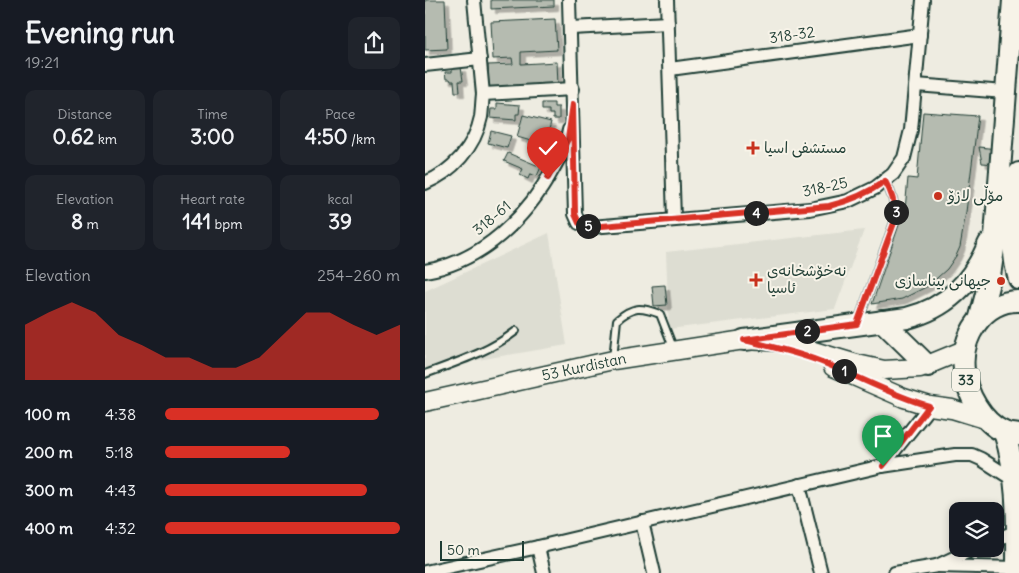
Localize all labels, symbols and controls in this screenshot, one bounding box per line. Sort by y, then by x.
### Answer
text: Evening run [25,15,175,51]
button: share [348,17,400,69]
street label: 318-32 [768,22,816,47]
text: 19:21 [25,52,59,72]
text: Distance [57,105,112,123]
text: Time [197,105,228,123]
text: Pace [325,105,355,123]
text: 0.62 [53,123,94,150]
text: 3:00 [190,123,235,150]
text: 4:50 [305,123,348,150]
pin [527,127,569,178]
text: km [94,130,117,148]
text: /km [348,130,375,148]
icon: check [534,134,562,162]
place label: مستشفى اسيا [764,138,847,158]
marker: مستشفى اسيا [746,141,760,155]
street label: 318-25 [801,172,849,201]
place label: مۆڵی لازۆ [947,185,1003,206]
text: Elevation [56,190,114,208]
text: Heart rate [180,190,245,208]
text: kcal [328,190,353,208]
marker: مۆڵی لازۆ [932,190,944,202]
street label: 318-61 [469,196,515,239]
pin: 4 [743,200,769,226]
pin: 3 [883,200,909,224]
text: 3 [893,203,900,221]
text: 4 [752,204,761,222]
text: 8 [71,208,83,235]
text: 141 [183,208,211,235]
text: 39 [328,208,352,235]
pin: 5 [575,214,601,238]
text: m [83,215,99,233]
text: bpm [211,215,242,233]
text: 5 [584,217,593,235]
place label: نه‌خۆشخانه‌ى ئاسیا [767,261,846,297]
text: Elevation [25,265,91,285]
text: 254–260 m [317,265,400,285]
place label: جیهانی بیناسازی [895,271,991,291]
marker: نه‌خۆشخانه‌ى ئاسیا [749,273,763,287]
marker: جیهانی بیناسازی [995,275,1007,287]
pin: 2 [795,318,819,344]
text: 2 [804,322,811,340]
street label: 53 Kurdistan [540,348,628,385]
pin: 1 [831,358,857,384]
text: 1 [842,362,847,380]
road number: 33 [952,368,980,392]
text: 100 m [25,404,70,424]
text: 4:38 [105,404,136,424]
pin [862,415,904,466]
icon: arrive [869,422,897,450]
text: 200 m [25,442,73,462]
text: 5:18 [105,442,133,462]
text: 300 m [25,480,73,500]
text: 4:43 [105,480,136,500]
map controls [949,502,1004,557]
button: layers [949,502,1004,557]
text: 400 m [25,518,73,538]
text: 4:32 [105,518,136,538]
scale bar [440,538,524,561]
text: 50 m [447,541,480,559]

